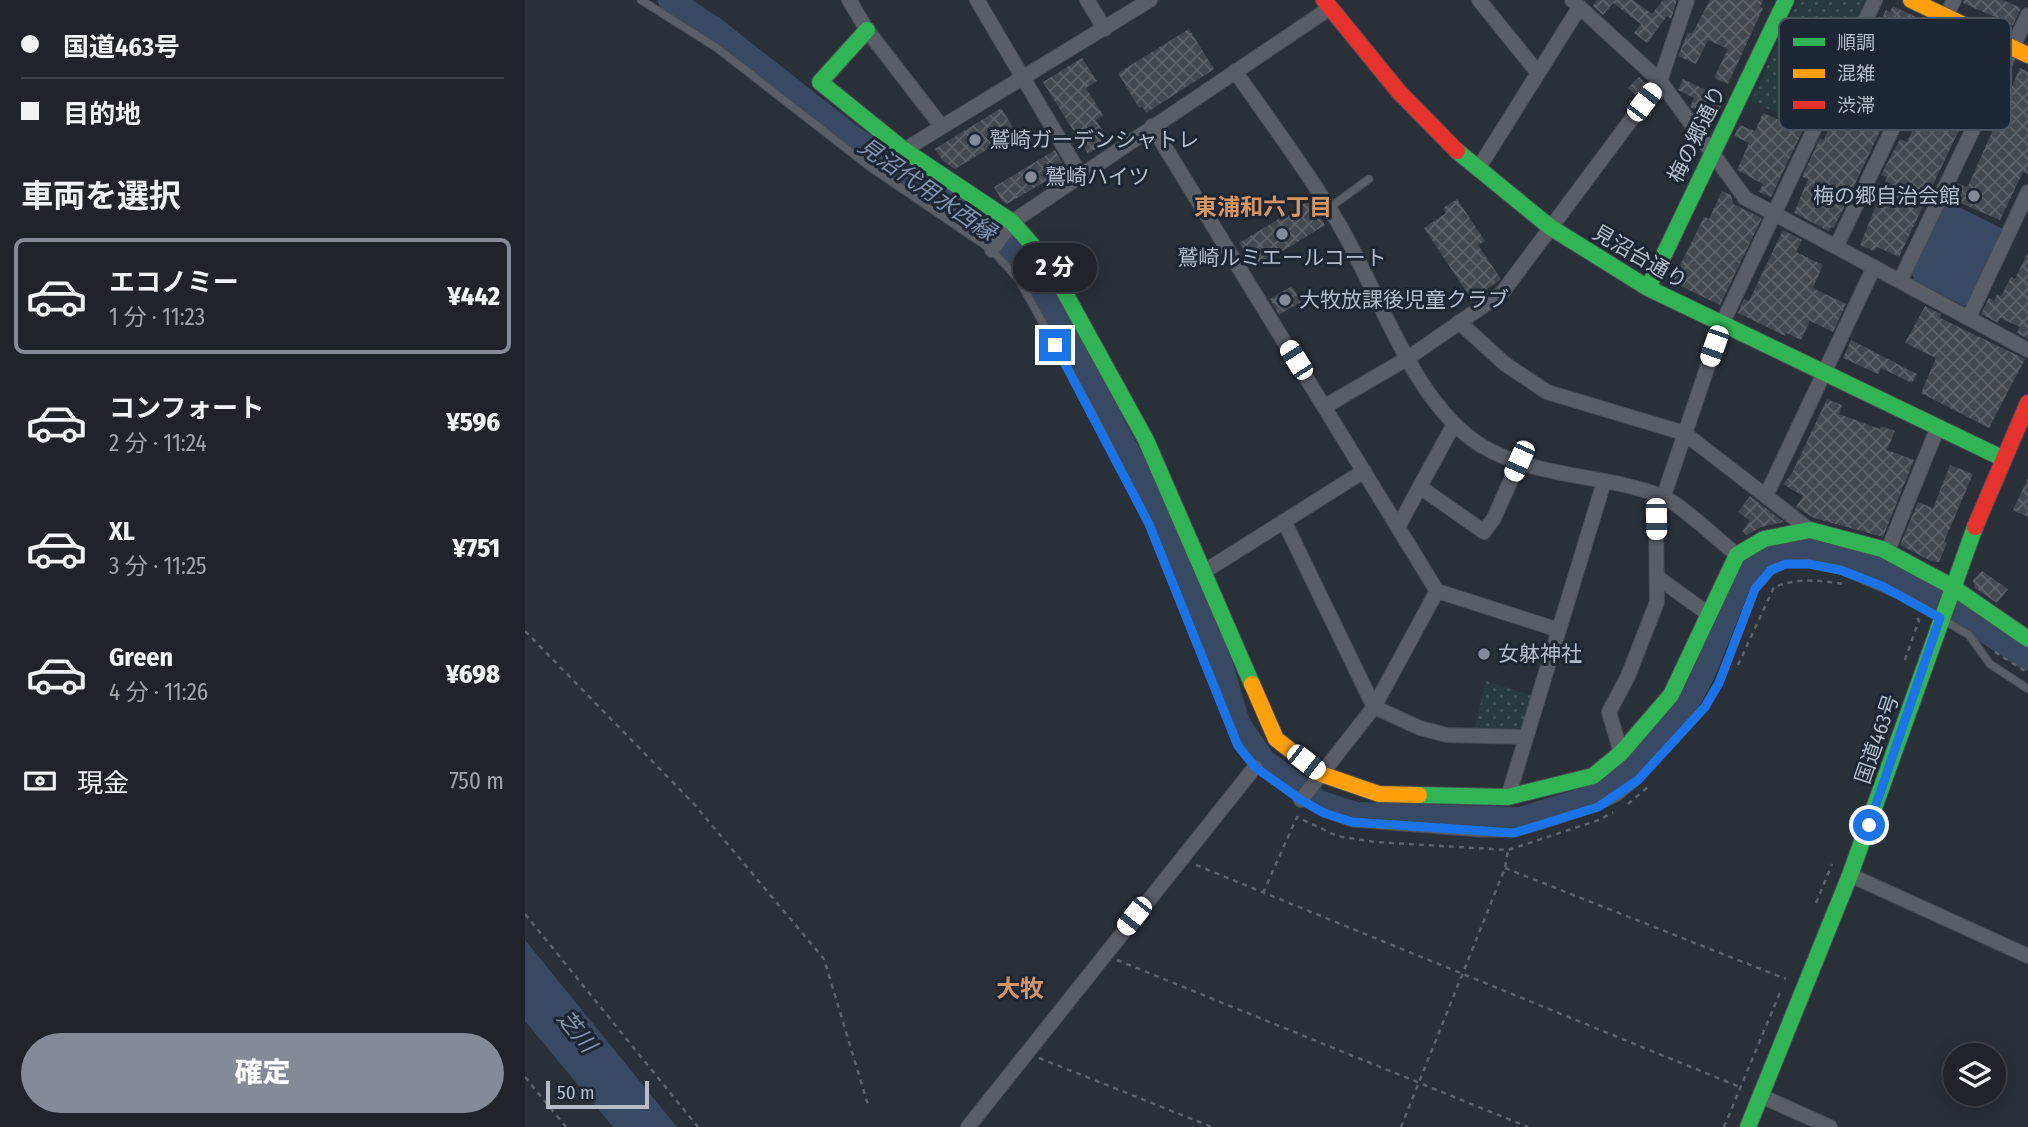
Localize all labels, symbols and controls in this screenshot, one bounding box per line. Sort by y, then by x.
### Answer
legend [1779,18,2011,130]
text: 順調 [1837,31,1875,54]
text: 国道463号 [63,32,180,63]
text: 混雑 [1837,62,1875,85]
car [1623,79,1666,125]
street label: 梅の郷通り [1662,81,1732,187]
text: 渋滞 [1837,94,1875,117]
text: 目的地 [63,99,141,130]
place label: 鷲崎ガーデンシャトレ [989,127,1199,153]
water label: 見沼代用水西縁 [853,131,1003,248]
marker: 鷲崎ガーデンシャトレ [967,132,983,148]
place label: 鷲崎ハイツ [1045,164,1150,190]
marker: 鷲崎ハイツ [1023,169,1039,185]
text: 車両を選択 [21,177,181,215]
place label: 梅の郷自治会館 [1813,183,1960,209]
marker: 梅の郷自治会館 [1966,188,1982,204]
district label: 東浦和六丁目 [1194,193,1332,221]
street label: 見沼台通り [1588,219,1692,295]
marker: 鷲崎ルミエールコート [1274,226,1290,242]
callout: 2 分 [1013,244,1097,292]
place label: 鷲崎ルミエールコート [1177,245,1387,271]
text: 2 分 [1036,253,1074,281]
icon: car [25,265,88,328]
text: エコノミー [109,267,239,298]
text: ¥442 [448,281,500,312]
place label: 大牧放課後児童クラブ [1299,287,1509,313]
marker: 大牧放課後児童クラブ [1277,292,1293,308]
text: 1 分 · 11:23 [109,303,205,331]
car [1698,323,1731,369]
route end [1039,329,1071,361]
car [1276,337,1317,383]
icon: car [25,391,88,454]
text: コンフォート [109,393,264,424]
text: ¥596 [446,407,500,438]
text: 2 分 · 11:24 [109,429,207,457]
car [1501,438,1538,484]
car [1646,498,1667,540]
text: XL [109,516,135,547]
icon: car [25,517,88,580]
text: ¥751 [452,533,500,564]
text: 3 分 · 11:25 [109,552,207,580]
place label: 女躰神社 [1498,641,1582,667]
text: Green [109,642,173,673]
icon: car [25,643,88,706]
marker: 女躰神社 [1476,646,1492,662]
text: ¥698 [446,659,500,690]
text: 4 分 · 11:26 [109,678,208,706]
street label: 国道463号 [1850,691,1904,787]
car [1283,741,1330,783]
icon: cash [21,762,59,800]
text: 750 m [449,767,504,795]
text: 現金 [77,768,129,799]
route start [1853,809,1885,841]
car [1113,893,1156,939]
district label: 大牧 [996,975,1044,1003]
water label: 芝川 [552,1004,604,1060]
button: 確定 [21,1033,504,1113]
map controls [1943,1043,2006,1106]
button: layers [1943,1043,2006,1106]
scale bar [546,1078,649,1110]
text: 50 m [557,1081,595,1104]

